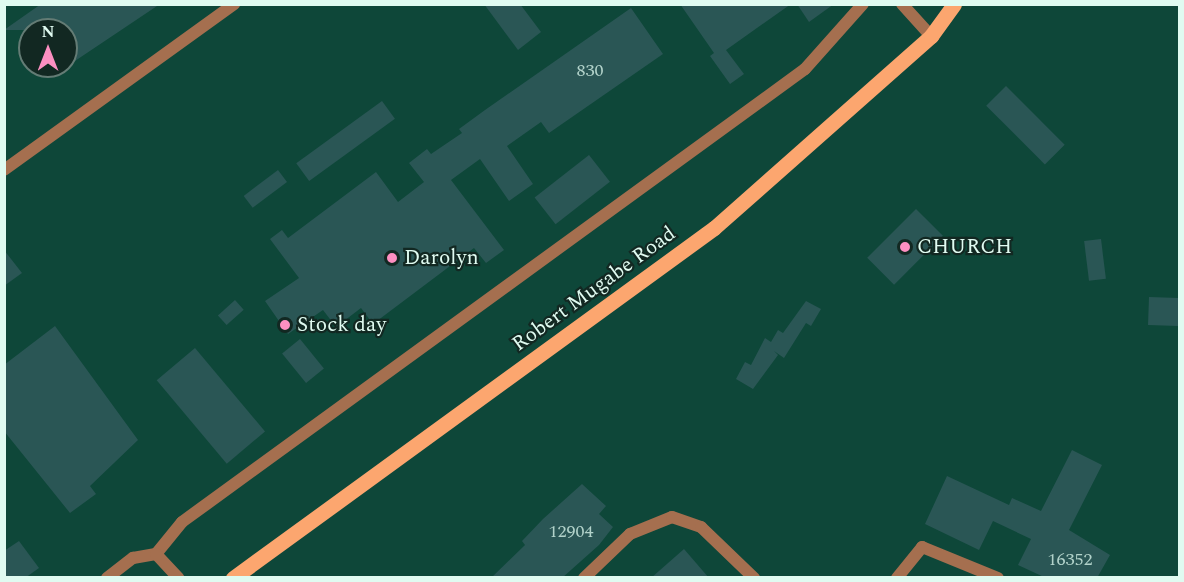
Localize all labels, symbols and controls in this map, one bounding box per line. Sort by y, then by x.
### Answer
north arrow [18,18,78,78]
text: N [41,20,55,44]
house number: 830 [577,60,603,82]
street label: Robert Mugabe Road [507,221,681,357]
place label: CHURCH [917,234,1012,260]
marker: CHURCH [898,240,912,254]
place label: Darolyn [404,245,479,271]
marker: Darolyn [385,251,399,265]
place label: Stock day [297,312,386,338]
marker: Stock day [278,318,292,332]
house number: 12904 [549,521,593,543]
house number: 16352 [1048,549,1092,571]

